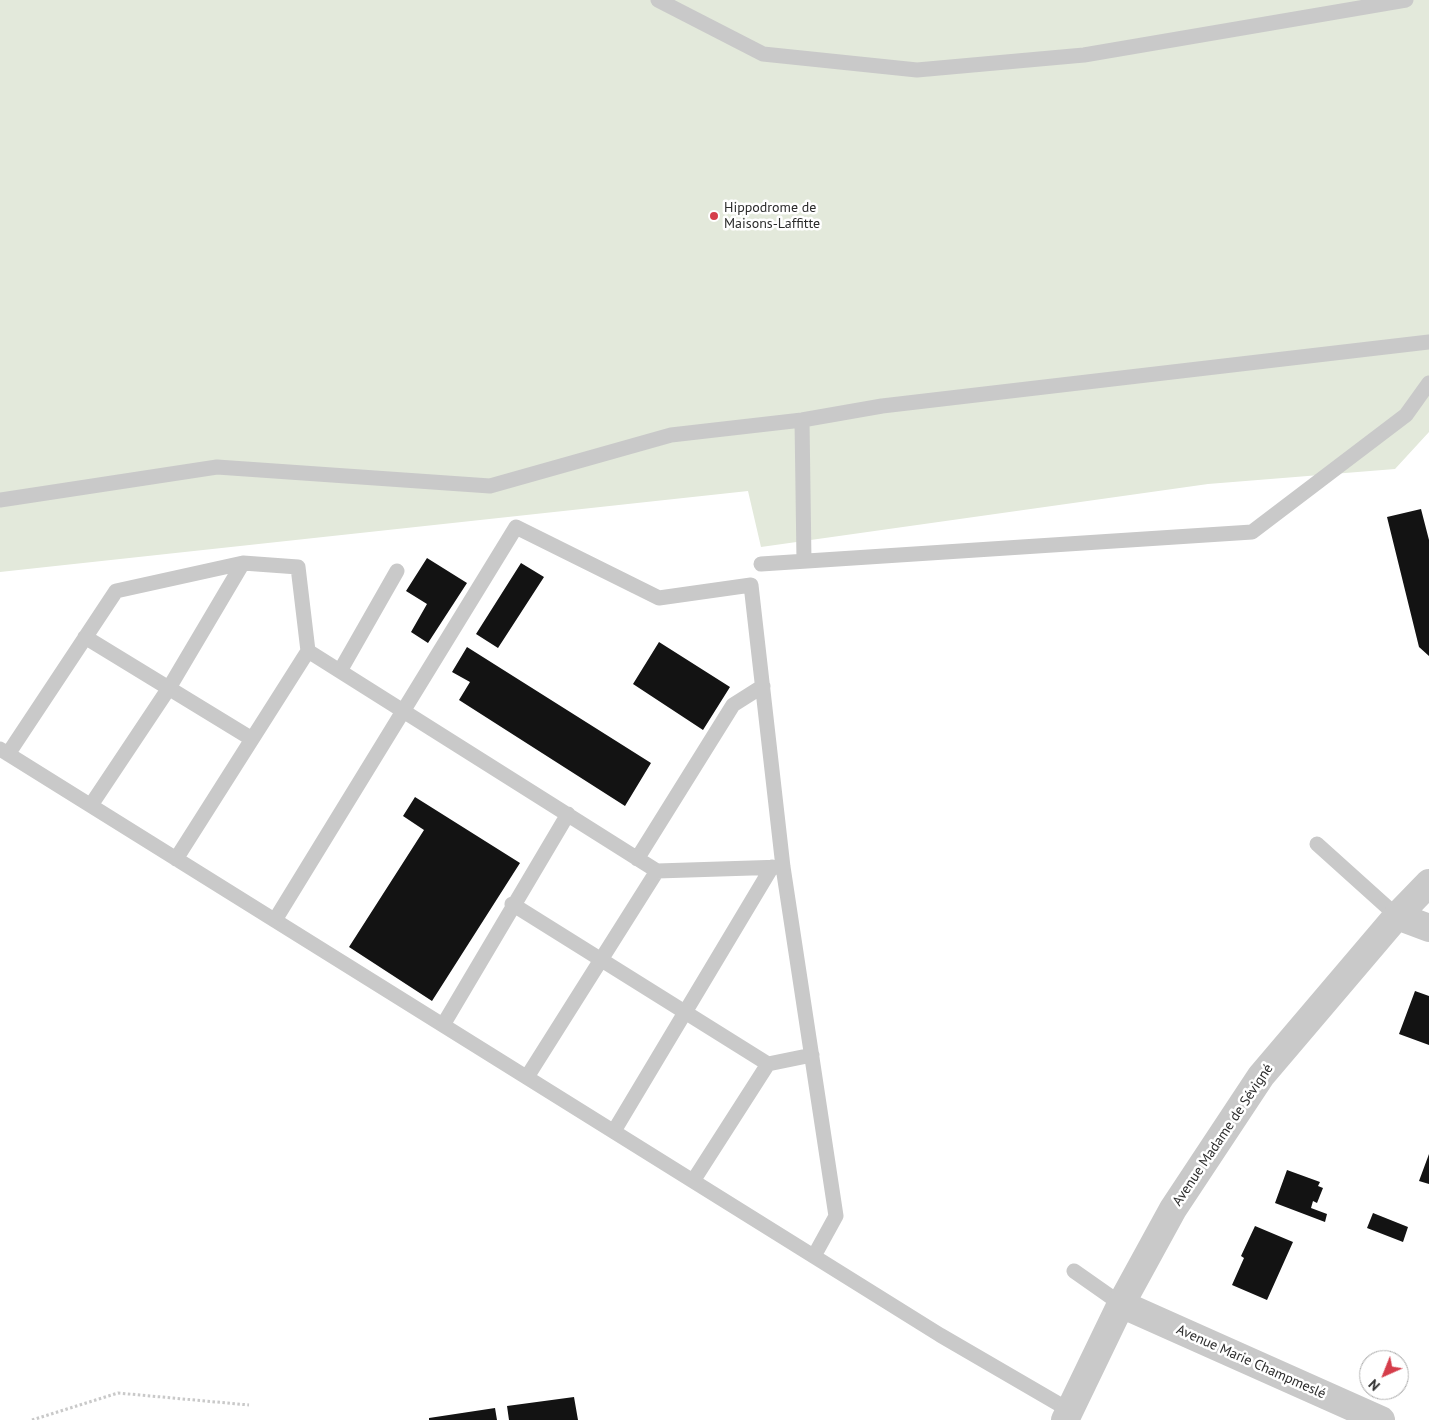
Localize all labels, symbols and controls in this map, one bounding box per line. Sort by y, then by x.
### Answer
place label: Hippodrome de Maisons-Laffitte [724,200,820,232]
marker: Hippodrome de Maisons-Laffitte [708,210,720,222]
street label: Avenue Madame de Sévigné [1169,1061,1277,1209]
street label: Avenue Marie Champmeslé [1174,1321,1328,1403]
north arrow [1359,1350,1409,1400]
text: N [1365,1375,1384,1395]

